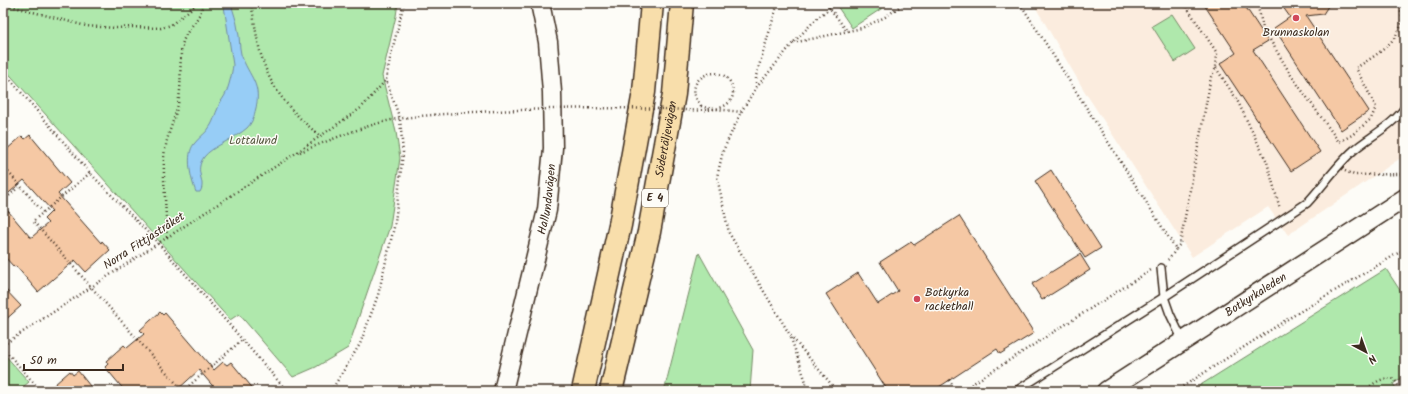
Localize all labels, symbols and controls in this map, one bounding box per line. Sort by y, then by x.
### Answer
marker: Brunnaskolan [1291,13,1301,23]
place label: Brunnaskolan [1263,23,1329,42]
street label: Södertäljevägen [650,99,682,179]
park label: Lottalund [229,131,278,150]
street label: Hallundavägen [532,163,561,237]
road number: E 4 [642,189,668,207]
street label: Norra Fittjastråket [99,207,189,275]
street label: Botkyrkaleden [1221,267,1290,322]
place label: Botkyrka rackethall [925,283,974,316]
marker: Botkyrka rackethall [912,294,922,304]
north arrow [1346,332,1386,372]
scale bar [24,346,123,372]
text: N [1363,350,1380,368]
text: 50 m [30,351,57,370]

